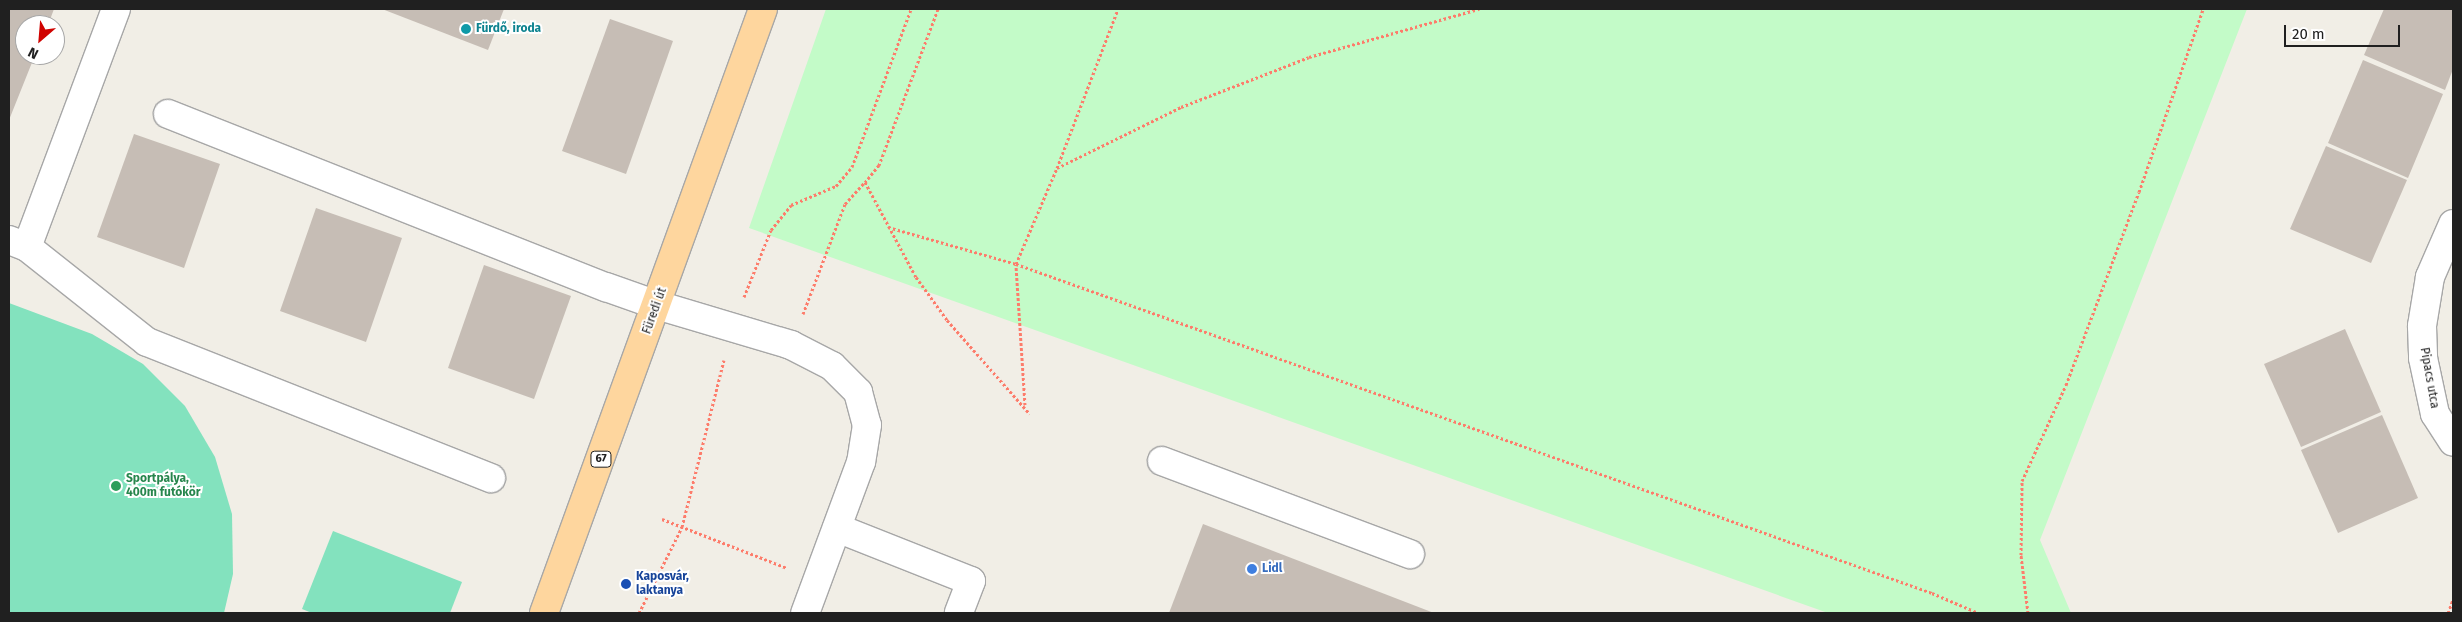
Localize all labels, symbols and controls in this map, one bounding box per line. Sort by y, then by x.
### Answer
north arrow [15,15,65,65]
scale bar [2287,15,2403,47]
place label: Fürdő, iroda [476,22,541,36]
marker: Fürdő, iroda [460,23,472,35]
text: 20 m [2292,25,2325,43]
text: N [25,43,41,63]
street label: Füredi út [640,286,670,336]
street label: Pipacs utca [2417,346,2441,410]
road number: 67 [590,450,612,468]
place label: Sportpálya, 400m futókör [126,472,201,500]
marker: Sportpálya, 400m futókör [110,480,122,492]
place label: Lidl [1262,562,1282,576]
marker: Lidl [1246,563,1258,575]
place label: Kaposvár, laktanya [636,570,689,598]
marker: Kaposvár, laktanya [620,578,632,590]

